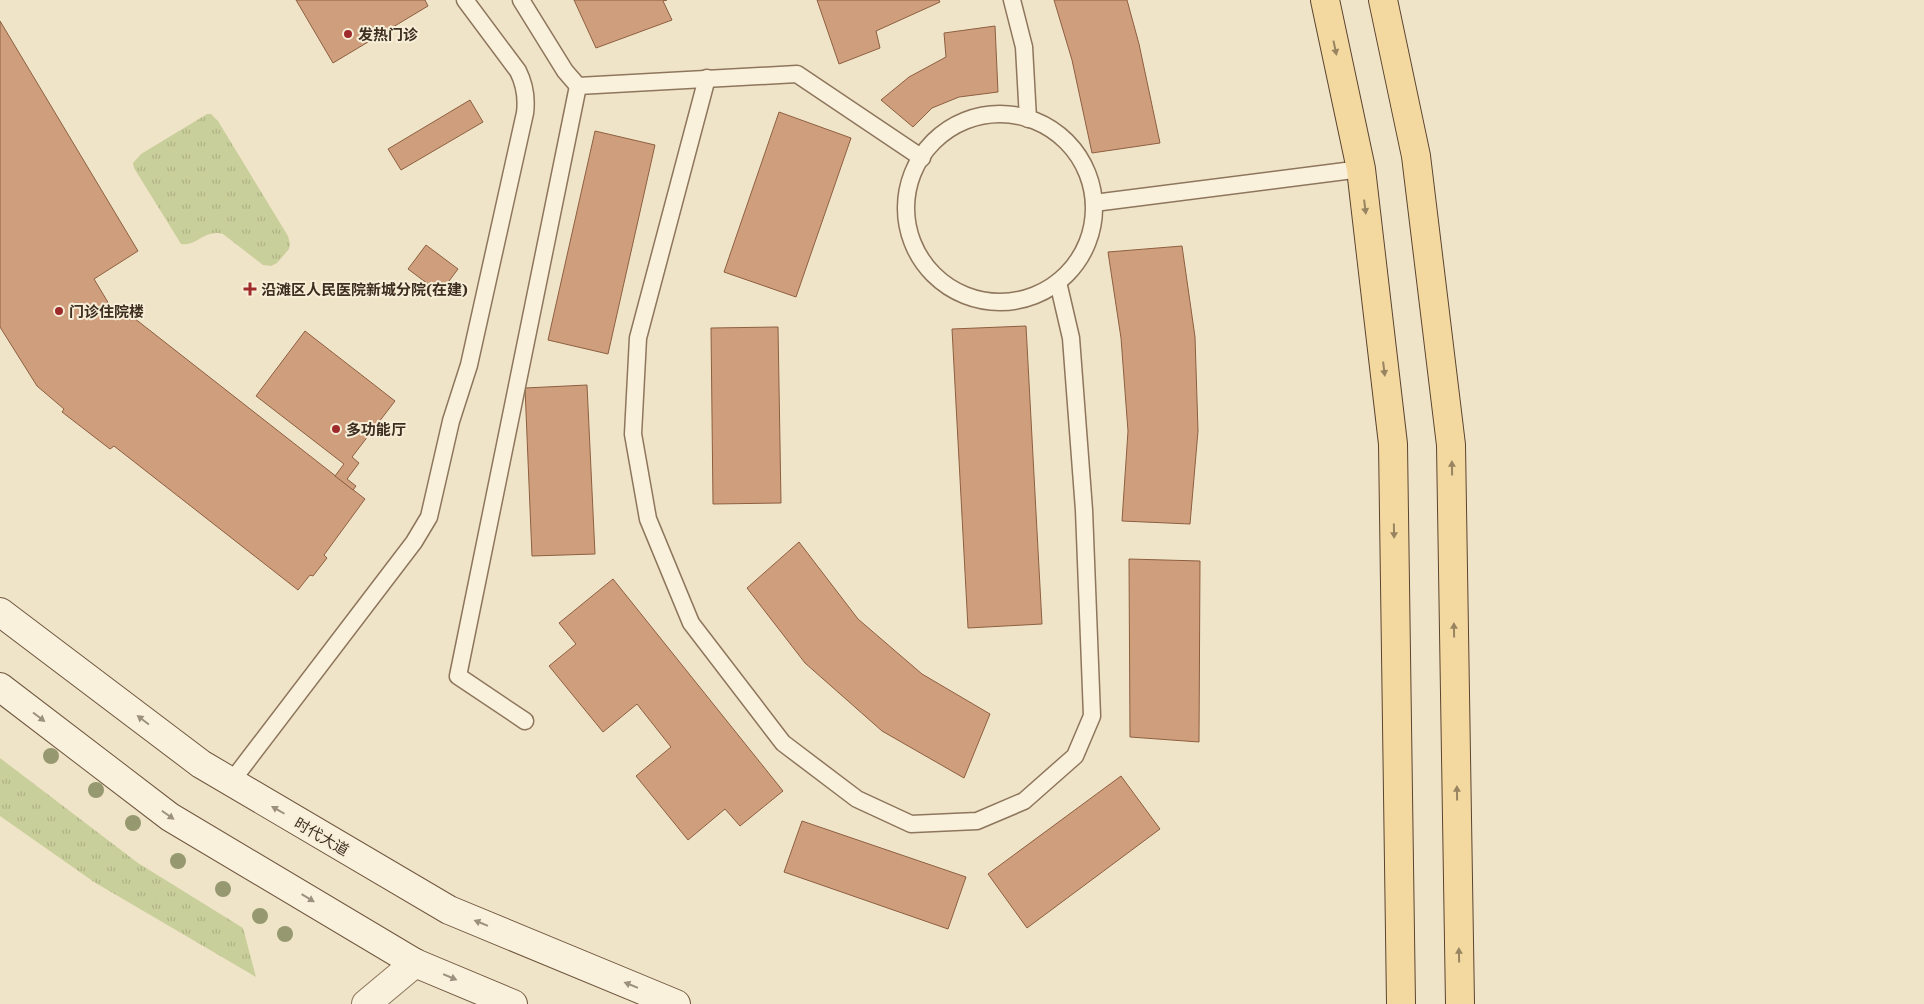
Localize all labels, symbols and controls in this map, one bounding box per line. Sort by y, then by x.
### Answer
place label: 发热门诊 [358,24,419,44]
marker: 发热门诊 [342,28,354,40]
one-way arrow [1331,40,1339,55]
one-way arrow [1361,199,1369,215]
place label: 沿滩区人民医院新城分院(在建) [261,279,468,299]
marker: 沿滩区人民医院新城分院(在建) [243,282,257,296]
place label: 门诊住院楼 [69,301,144,321]
marker: 门诊住院楼 [53,305,65,317]
one-way arrow [1380,361,1388,377]
place label: 多功能厅 [346,419,406,439]
marker: 多功能厅 [330,423,342,435]
one-way arrow [1448,460,1456,476]
one-way arrow [1390,523,1398,539]
one-way arrow [1450,622,1458,638]
one-way arrow [32,711,45,722]
one-way arrow [137,715,150,726]
one-way arrow [1452,785,1460,801]
one-way arrow [271,806,286,814]
one-way arrow [162,810,175,820]
street label: 时代大道 [291,812,353,860]
one-way arrow [301,894,314,903]
one-way arrow [474,919,488,927]
one-way arrow [1455,947,1463,963]
one-way arrow [443,974,457,982]
one-way arrow [624,981,638,989]

